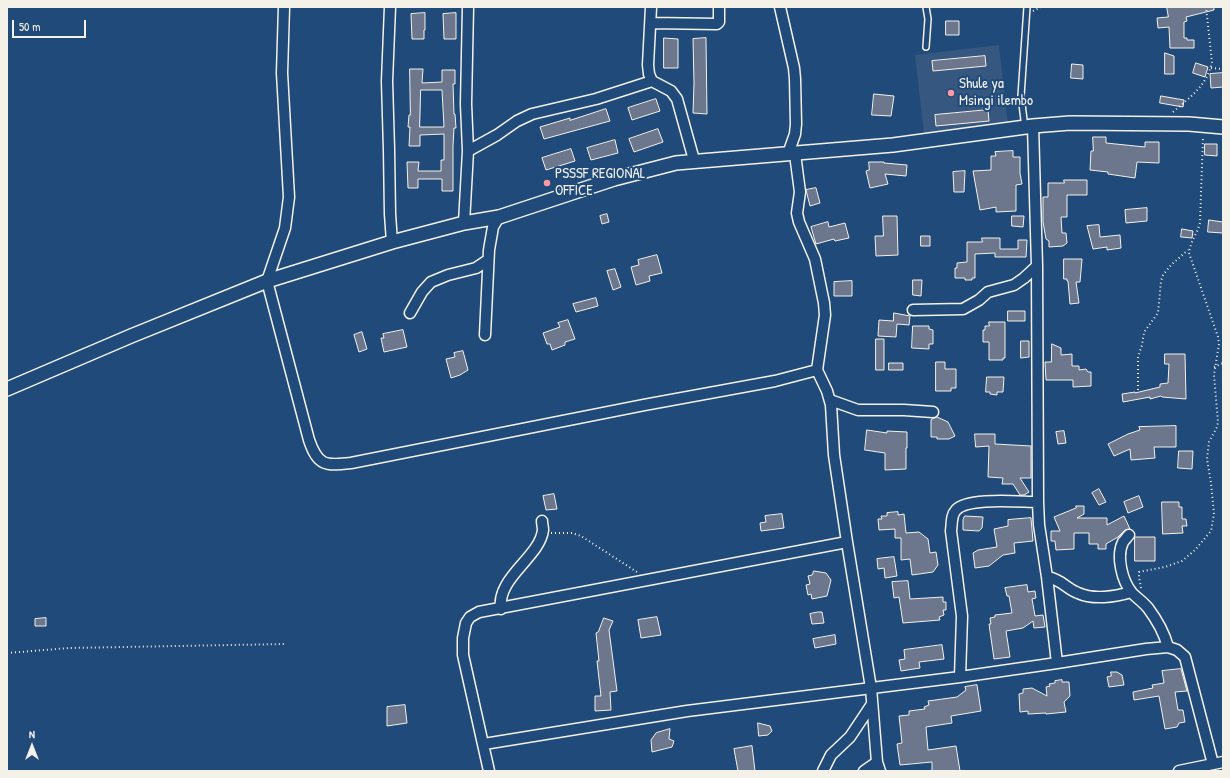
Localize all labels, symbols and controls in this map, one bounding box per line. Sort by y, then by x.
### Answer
scale bar [14,12,88,38]
text: 50 m [19,18,40,35]
place label: Shule ya Msingi ilembo [959,75,1033,110]
marker: Shule ya Msingi ilembo [946,88,956,98]
place label: PSSSF REGIONAL OFFICE [555,165,645,200]
marker: PSSSF REGIONAL OFFICE [542,178,552,188]
north arrow [12,726,52,766]
text: N [29,727,35,741]

